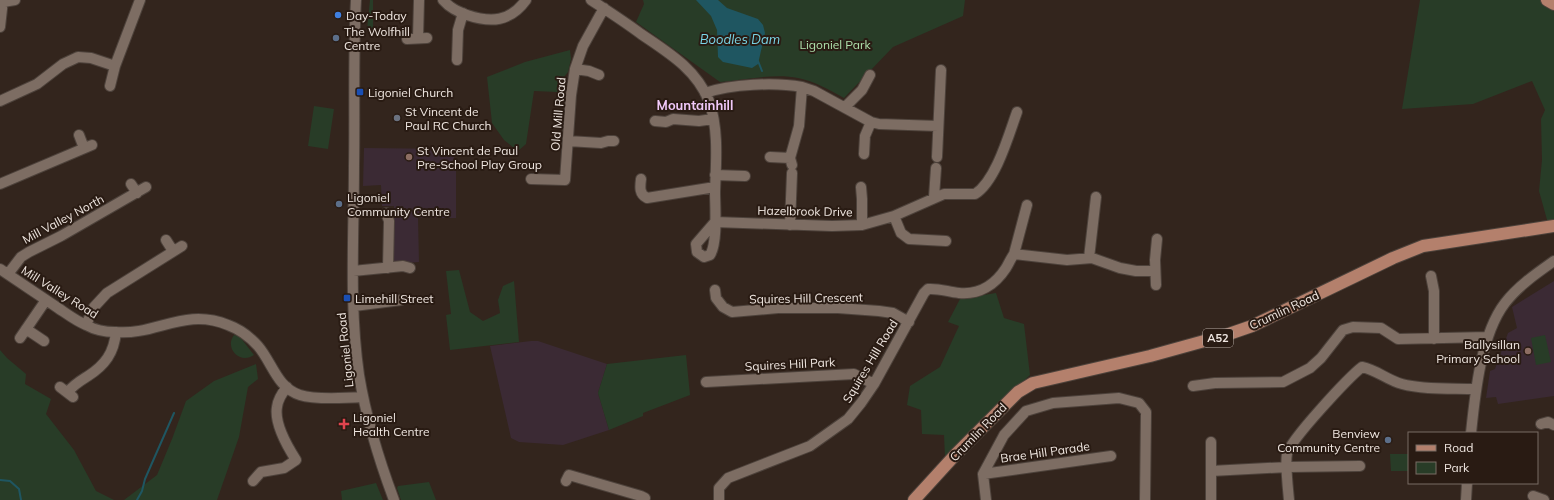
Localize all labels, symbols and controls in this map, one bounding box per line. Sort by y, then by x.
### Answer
place label: Day-Today [346,8,407,23]
marker: Day-Today [333,10,343,20]
place label: The Wolfhill Centre [344,24,410,53]
water label: Boodles Dam [700,31,780,47]
marker: The Wolfhill Centre [331,33,341,43]
park label: Ligoniel Park [799,37,871,52]
street label: Old Mill Road [547,77,569,151]
place label: Ligoniel Church [368,85,453,100]
marker: Ligoniel Church [355,87,365,97]
district label: Mountainhill [657,97,733,113]
place label: St Vincent de Paul RC Church [405,104,492,133]
marker: St Vincent de Paul RC Church [392,113,402,123]
place label: St Vincent de Paul Pre-School Play Group [417,143,542,172]
marker: St Vincent de Paul Pre-School Play Group [404,152,414,162]
place label: Ligoniel Community Centre [347,190,450,219]
street label: Mill Valley North [20,191,106,247]
marker: Ligoniel Community Centre [334,199,344,209]
street label: Hazelbrook Drive [757,203,853,219]
street label: Mill Valley Road [19,262,101,322]
street label: Crumlin Road [1247,287,1321,333]
street label: Squires Hill Crescent [749,290,863,306]
place label: Limehill Street [355,291,433,306]
marker: Limehill Street [342,293,352,303]
street label: Ligoniel Road [334,312,356,388]
street label: Squires Hill Road [839,317,901,405]
road number: A52 [1203,329,1233,347]
place label: Ballysillan Primary School [1436,337,1520,366]
marker: Ballysillan Primary School [1523,346,1533,356]
street label: Squires Hill Park [744,354,836,374]
street label: Crumlin Road [946,400,1010,464]
place label: Ligoniel Health Centre [353,410,430,439]
marker: Ligoniel Health Centre [338,418,350,430]
place label: Benview Community Centre [1277,426,1381,455]
legend [1408,432,1538,484]
marker: Benview Community Centre [1383,435,1393,445]
street label: Brae Hill Parade [999,438,1091,466]
text: Road [1444,440,1473,455]
text: Park [1444,460,1470,475]

